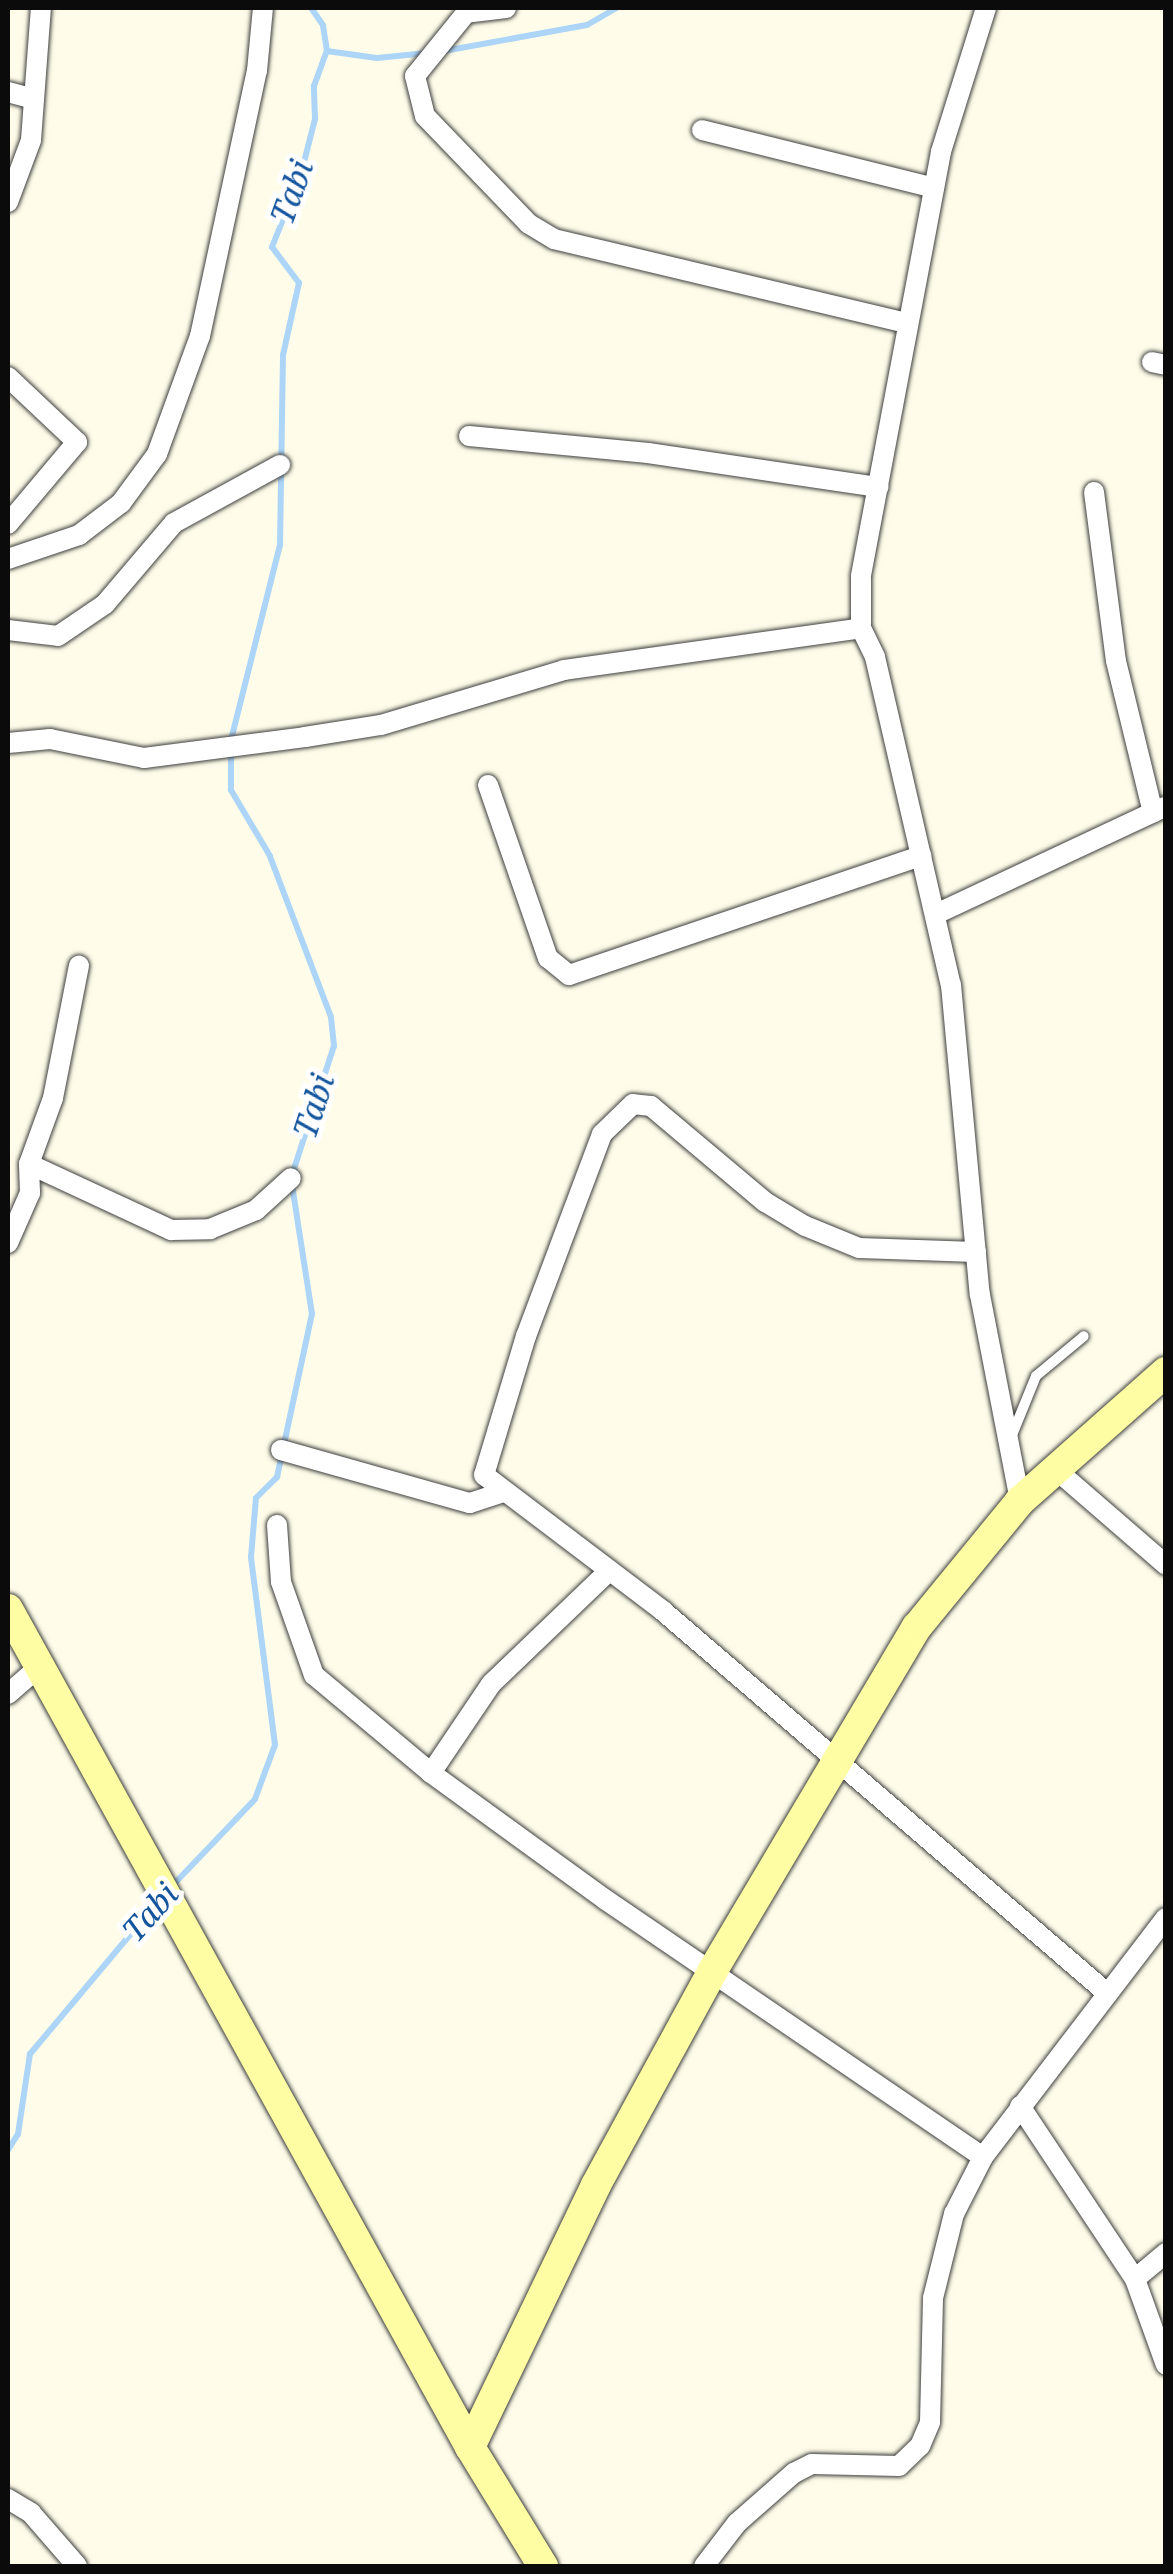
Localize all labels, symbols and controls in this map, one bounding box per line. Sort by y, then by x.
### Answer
water label: Tabi [263,155,321,229]
water label: Tabi [286,1069,342,1143]
water label: Tabi [114,1875,186,1949]

